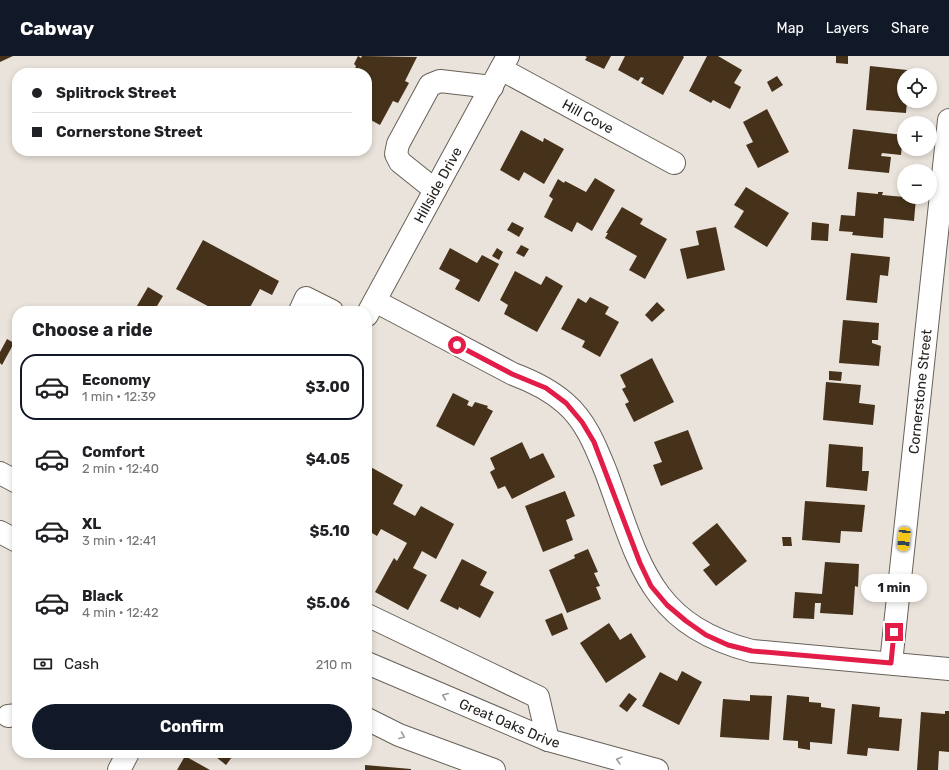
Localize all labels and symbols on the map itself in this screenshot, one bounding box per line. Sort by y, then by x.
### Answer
street label: Hill Cove [559,96,617,138]
street label: Hillside Drive [411,144,466,226]
street label: Cornerstone Street [905,328,936,455]
route start [448,336,466,354]
car [897,526,911,552]
callout: 1 min [861,574,927,602]
route end [885,623,903,641]
one-way arrow [442,693,449,701]
street label: Great Oaks Drive [457,695,562,752]
one-way arrow [398,731,406,739]
one-way arrow [616,756,623,765]

